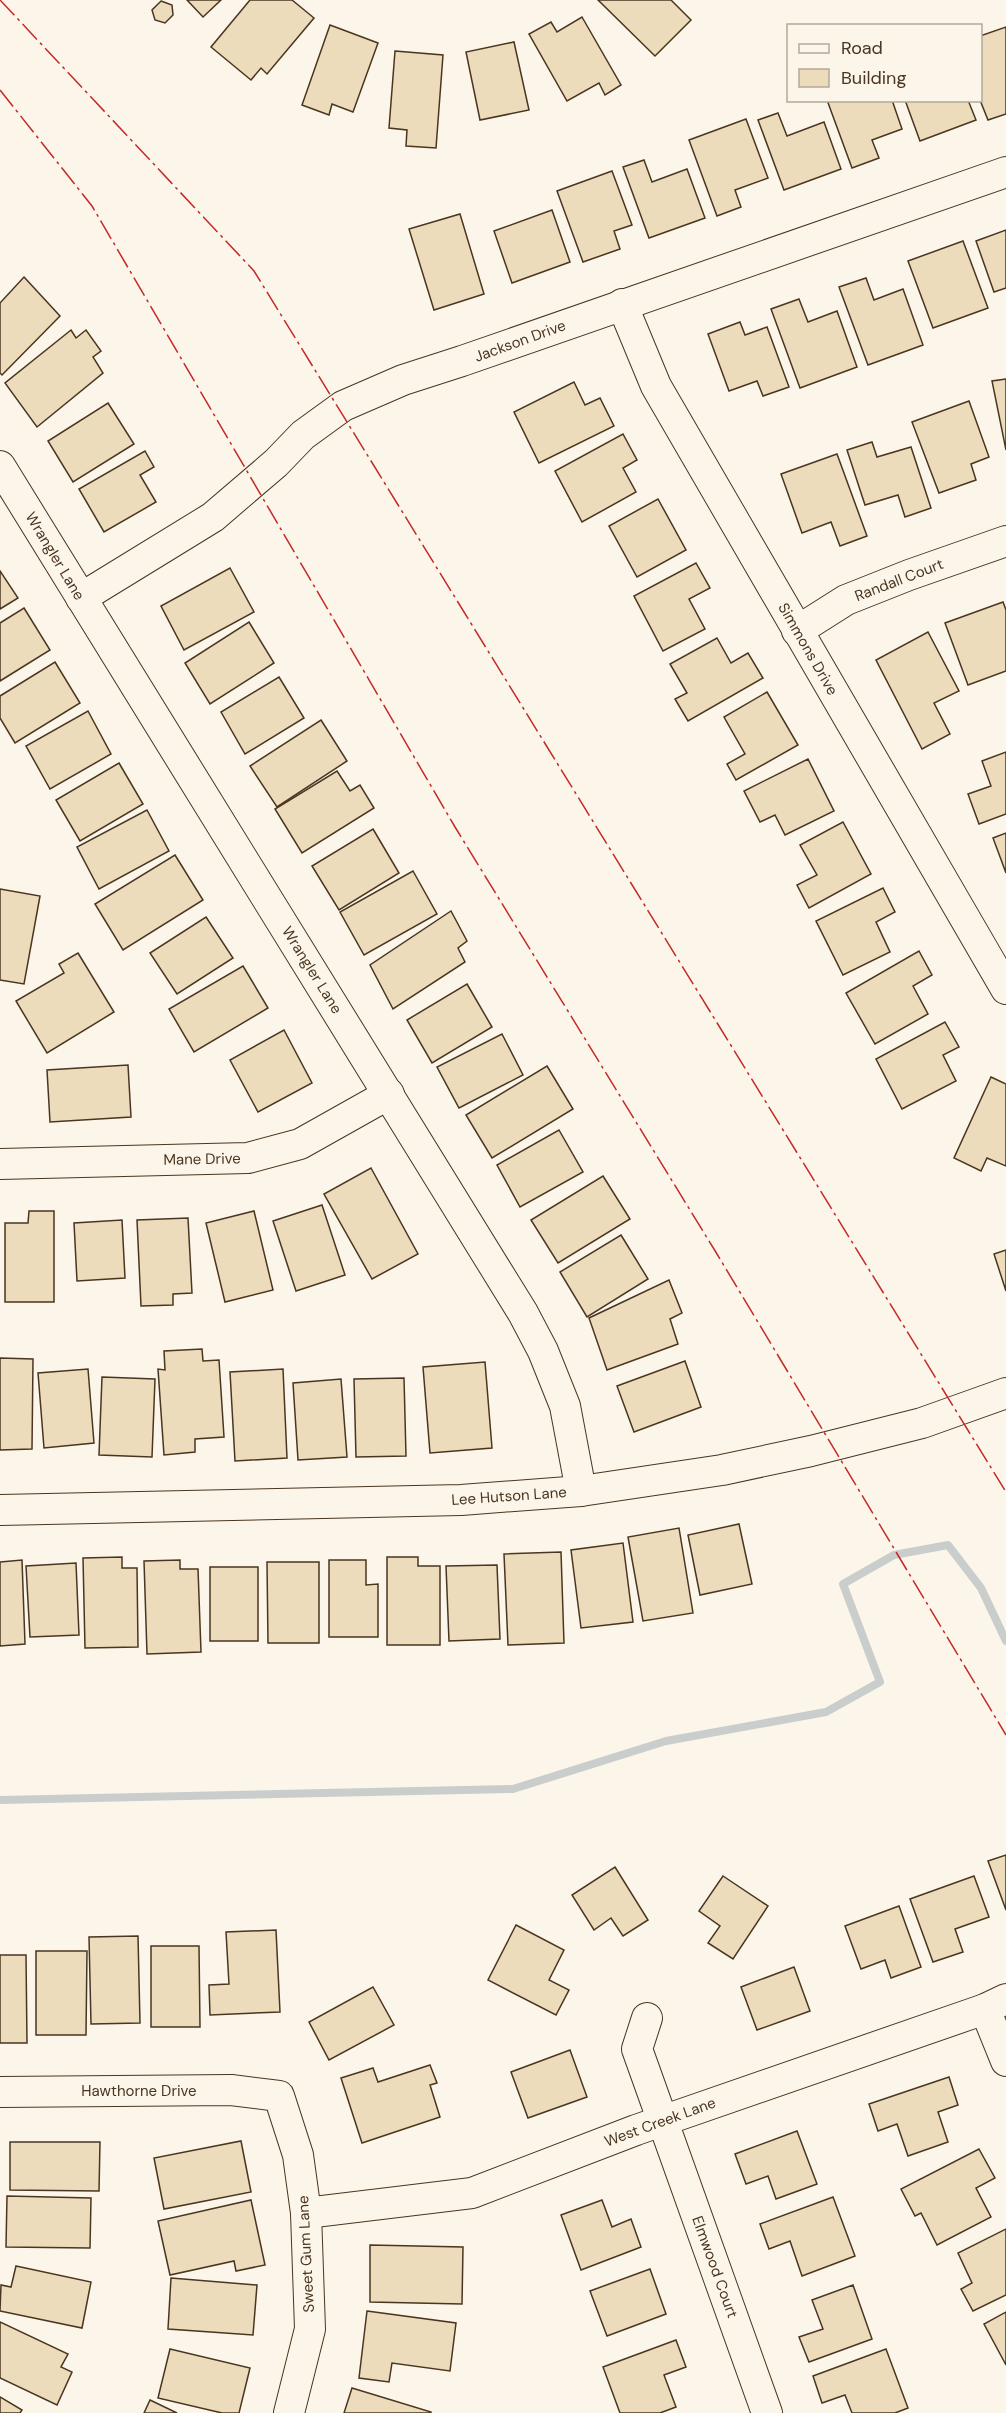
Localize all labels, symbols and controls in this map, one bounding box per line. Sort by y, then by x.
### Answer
legend [787,24,982,102]
text: Road [841,36,883,60]
text: Building [841,66,906,90]
street label: Jackson Drive [472,315,568,367]
street label: Wrangler Lane [21,508,89,604]
street label: Randall Court [852,554,946,606]
street label: Simmons Drive [773,599,843,699]
street label: Wrangler Lane [277,922,347,1018]
street label: Mane Drive [163,1148,241,1170]
street label: Lee Hutson Lane [451,1482,567,1510]
street label: Hawthorne Drive [81,2081,197,2101]
street label: West Creek Lane [602,2093,718,2151]
street label: Sweet Gum Lane [293,2195,319,2313]
street label: Elmwood Court [687,2213,743,2321]

